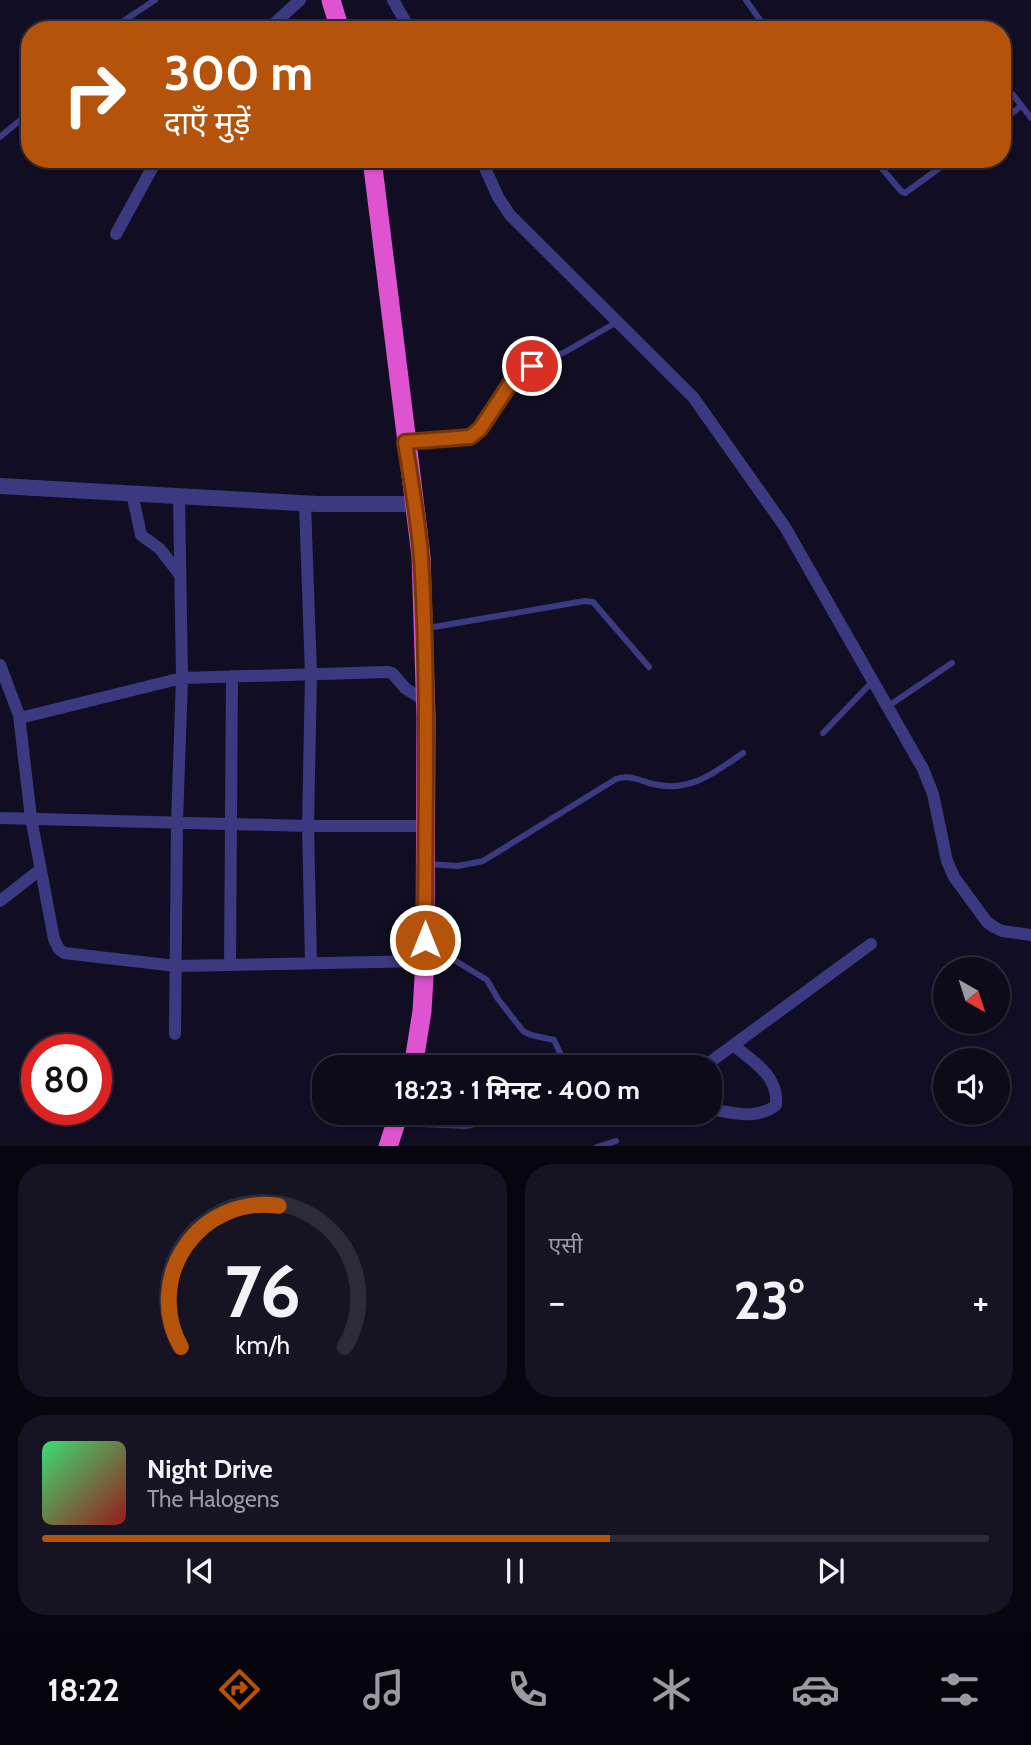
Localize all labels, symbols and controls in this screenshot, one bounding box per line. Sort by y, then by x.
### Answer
text: 300 m [164,43,313,102]
icon: right [49,49,140,140]
text: दाएँ मुड़ें [164,103,250,142]
pin [502,336,562,396]
icon: arrive [513,347,551,385]
position arrow [388,903,462,977]
north arrow [933,957,1010,1034]
map controls [933,957,1010,1125]
speed limit sign: 80 [21,1034,112,1125]
button: sound [933,1048,1010,1125]
text: 18:23 · 1 मिनट · 400 m [394,1074,640,1106]
text: एसी [549,1231,583,1259]
text: 76 [224,1247,300,1335]
text: 23° [733,1269,804,1332]
text: − [549,1278,565,1325]
text: + [972,1278,989,1325]
text: km/h [235,1329,290,1359]
text: Night Drive [147,1453,273,1485]
text: The Halogens [147,1485,279,1513]
icon: previous [181,1552,219,1590]
icon: pause [496,1552,534,1590]
icon: next [812,1552,850,1590]
icon: directions [215,1665,264,1714]
icon: music [359,1665,408,1714]
icon: phone [503,1665,552,1714]
icon: climate [647,1665,696,1714]
icon: car [791,1665,840,1714]
icon: filters [935,1665,984,1714]
text: 18:22 [47,1670,120,1709]

